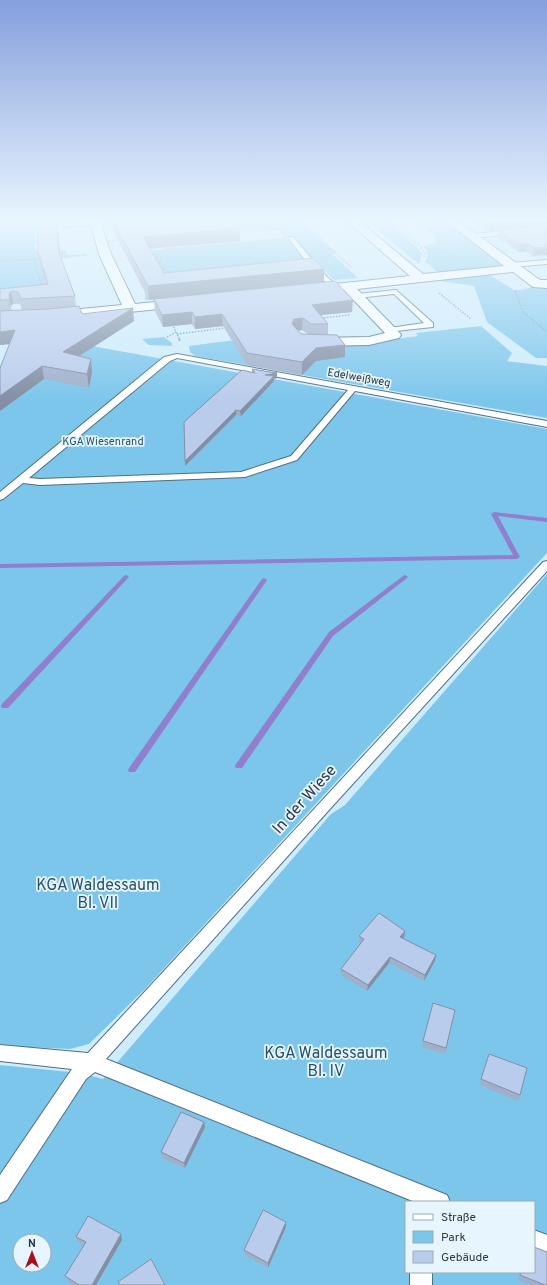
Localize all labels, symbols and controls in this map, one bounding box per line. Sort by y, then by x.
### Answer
street label: Edelweißweg [326,366,392,390]
park label: KGA Wiesenrand [62,435,144,449]
street label: In der Wiese [269,761,341,839]
park label: KGA Waldessaum Bl. VII [36,876,160,914]
park label: KGA Waldessaum Bl. IV [264,1044,388,1082]
legend [405,1201,535,1273]
text: Straße [441,1210,476,1226]
text: Park [441,1230,466,1246]
north arrow [12,1233,52,1273]
text: N [28,1237,36,1251]
text: Gebäude [441,1250,489,1266]

